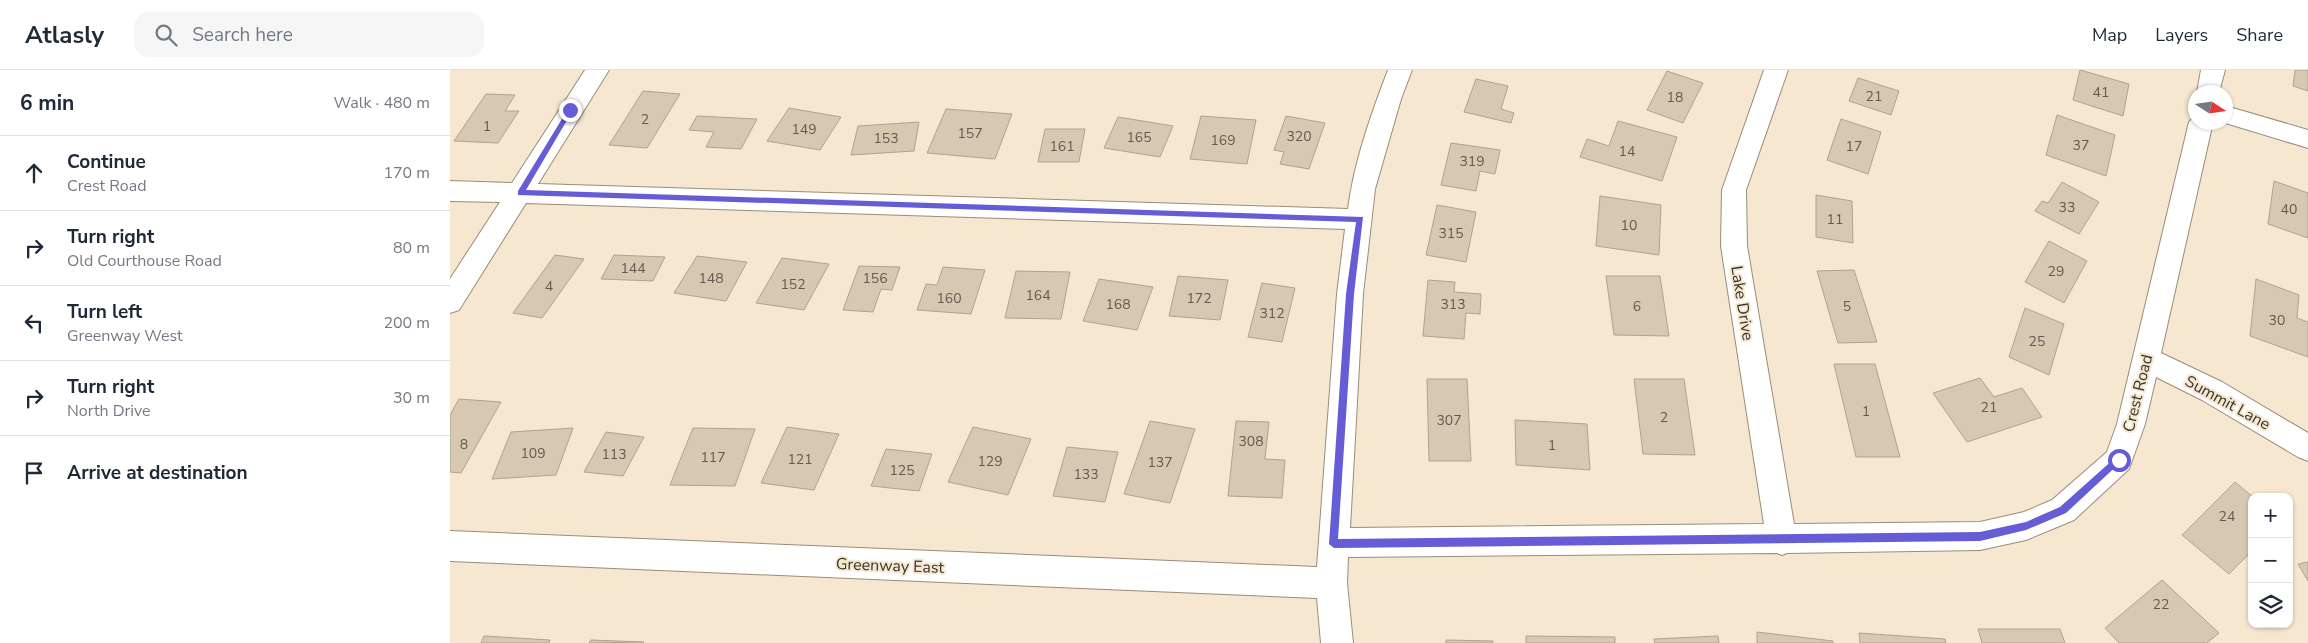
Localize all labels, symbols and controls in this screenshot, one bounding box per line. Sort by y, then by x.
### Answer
search box [134,12,484,57]
text: Atlasly [25,19,104,51]
icon: search [152,21,180,49]
text: Search here [192,22,293,48]
text: Map [2092,23,2127,47]
text: Layers [2155,23,2208,47]
text: Share [2236,23,2283,47]
house number: 41 [2093,83,2109,102]
north arrow [2188,85,2233,130]
house number: 21 [1866,87,1882,106]
house number: 18 [1667,88,1683,107]
text: 6 min [20,89,74,117]
text: Walk · 480 m [334,92,430,114]
route end [559,99,582,122]
house number: 2 [641,110,649,129]
house number: 1 [483,117,491,136]
house number: 149 [791,120,817,139]
house number: 157 [957,124,983,143]
house number: 320 [1286,127,1312,146]
house number: 165 [1126,128,1152,147]
house number: 153 [873,129,899,148]
house number: 169 [1210,131,1236,150]
house number: 37 [2073,136,2089,155]
house number: 161 [1049,137,1075,156]
house number: 17 [1846,137,1862,156]
house number: 14 [1619,142,1635,161]
text: Continue [67,149,146,175]
house number: 319 [1459,152,1485,171]
icon: ahead [20,159,48,187]
text: 170 m [383,162,430,184]
text: Crest Road [67,175,146,197]
house number: 33 [2059,198,2075,217]
house number: 40 [2281,200,2297,219]
house number: 11 [1827,210,1843,229]
house number: 10 [1621,216,1637,235]
text: Turn right [67,224,154,250]
house number: 315 [1438,224,1464,243]
icon: right [20,234,48,262]
text: 80 m [393,237,430,259]
text: Old Courthouse Road [67,250,222,272]
house number: 144 [620,259,646,278]
house number: 29 [2048,262,2064,281]
street label: Lake Drive [1725,264,1759,342]
house number: 148 [698,269,724,288]
house number: 156 [862,269,888,288]
house number: 152 [780,275,806,294]
house number: 4 [545,277,553,296]
house number: 164 [1025,286,1051,305]
house number: 160 [936,289,962,308]
house number: 172 [1186,289,1212,308]
house number: 168 [1105,295,1131,314]
house number: 313 [1440,295,1466,314]
house number: 6 [1633,297,1641,316]
house number: 5 [1843,297,1851,316]
text: Turn left [67,299,142,325]
house number: 312 [1259,304,1285,323]
icon: left [20,309,48,337]
house number: 30 [2269,311,2285,330]
text: 200 m [383,312,430,334]
text: Greenway West [67,325,183,347]
house number: 25 [2029,332,2045,351]
street label: Crest Road [2118,352,2158,434]
street label: Summit Lane [2181,370,2274,435]
text: Turn right [67,374,154,400]
icon: right [20,384,48,412]
text: 30 m [393,387,430,409]
house number: 21 [1981,398,1997,417]
text: North Drive [67,400,151,422]
house number: 1 [1862,402,1870,421]
house number: 2 [1660,408,1668,427]
house number: 307 [1436,411,1462,430]
house number: 308 [1238,432,1264,451]
house number: 8 [460,435,468,454]
house number: 1 [1548,436,1556,455]
house number: 109 [520,444,546,463]
house number: 113 [601,445,627,464]
house number: 117 [700,448,726,467]
route start [2108,449,2131,472]
house number: 121 [787,450,813,469]
house number: 129 [977,452,1003,471]
house number: 137 [1147,453,1173,472]
icon: arrive [20,459,48,487]
text: Arrive at destination [67,460,248,486]
house number: 125 [889,461,915,480]
house number: 133 [1073,465,1099,484]
map controls [2248,493,2293,628]
button: + [2248,493,2293,538]
house number: 24 [2219,507,2235,526]
button: − [2248,538,2293,583]
street label: Greenway East [836,553,945,579]
button: layers [2248,583,2293,628]
house number: 22 [2153,595,2169,614]

